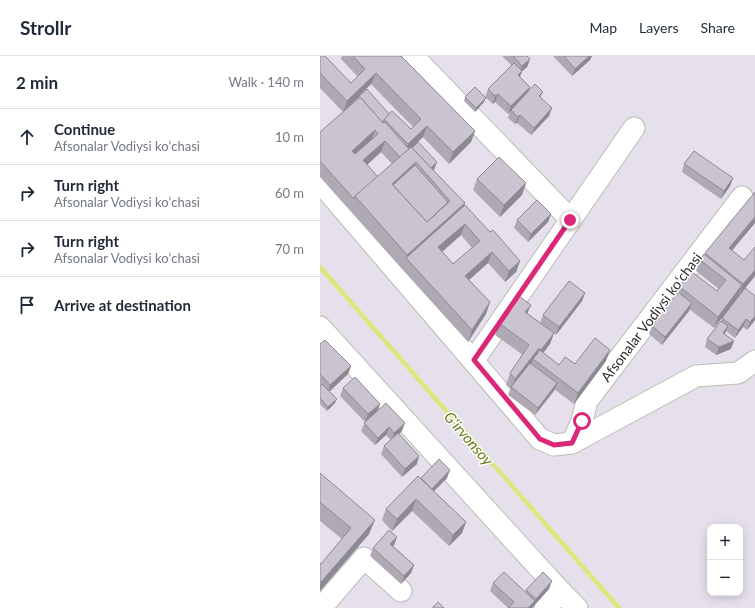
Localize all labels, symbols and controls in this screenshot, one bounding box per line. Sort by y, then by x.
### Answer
text: Strollr [20,16,71,39]
text: Map [589,19,617,36]
text: Layers [639,19,679,36]
text: Share [701,19,735,36]
text: 2 min [16,72,58,93]
text: Walk · 140 m [228,74,304,90]
text: Continue [54,120,115,138]
icon: ahead [16,126,38,148]
text: 10 m [275,129,304,145]
text: Afsonalar Vodiysi koʻchasi [54,138,200,154]
text: Turn right [54,176,119,194]
icon: right [16,182,38,204]
text: 60 m [275,185,304,201]
text: Afsonalar Vodiysi koʻchasi [54,194,200,210]
route end [561,211,579,229]
text: Turn right [54,232,119,250]
icon: right [16,238,38,260]
text: 70 m [275,241,304,257]
street label: Afsonalar Vodiysi koʻchasi [597,249,705,385]
text: Afsonalar Vodiysi koʻchasi [54,250,200,266]
icon: arrive [16,294,38,316]
text: Arrive at destination [54,296,191,314]
water label: G‘irvonsoy [441,407,498,469]
route start [573,412,591,430]
map controls [707,524,743,596]
button: + [707,524,743,560]
button: − [707,560,743,596]

